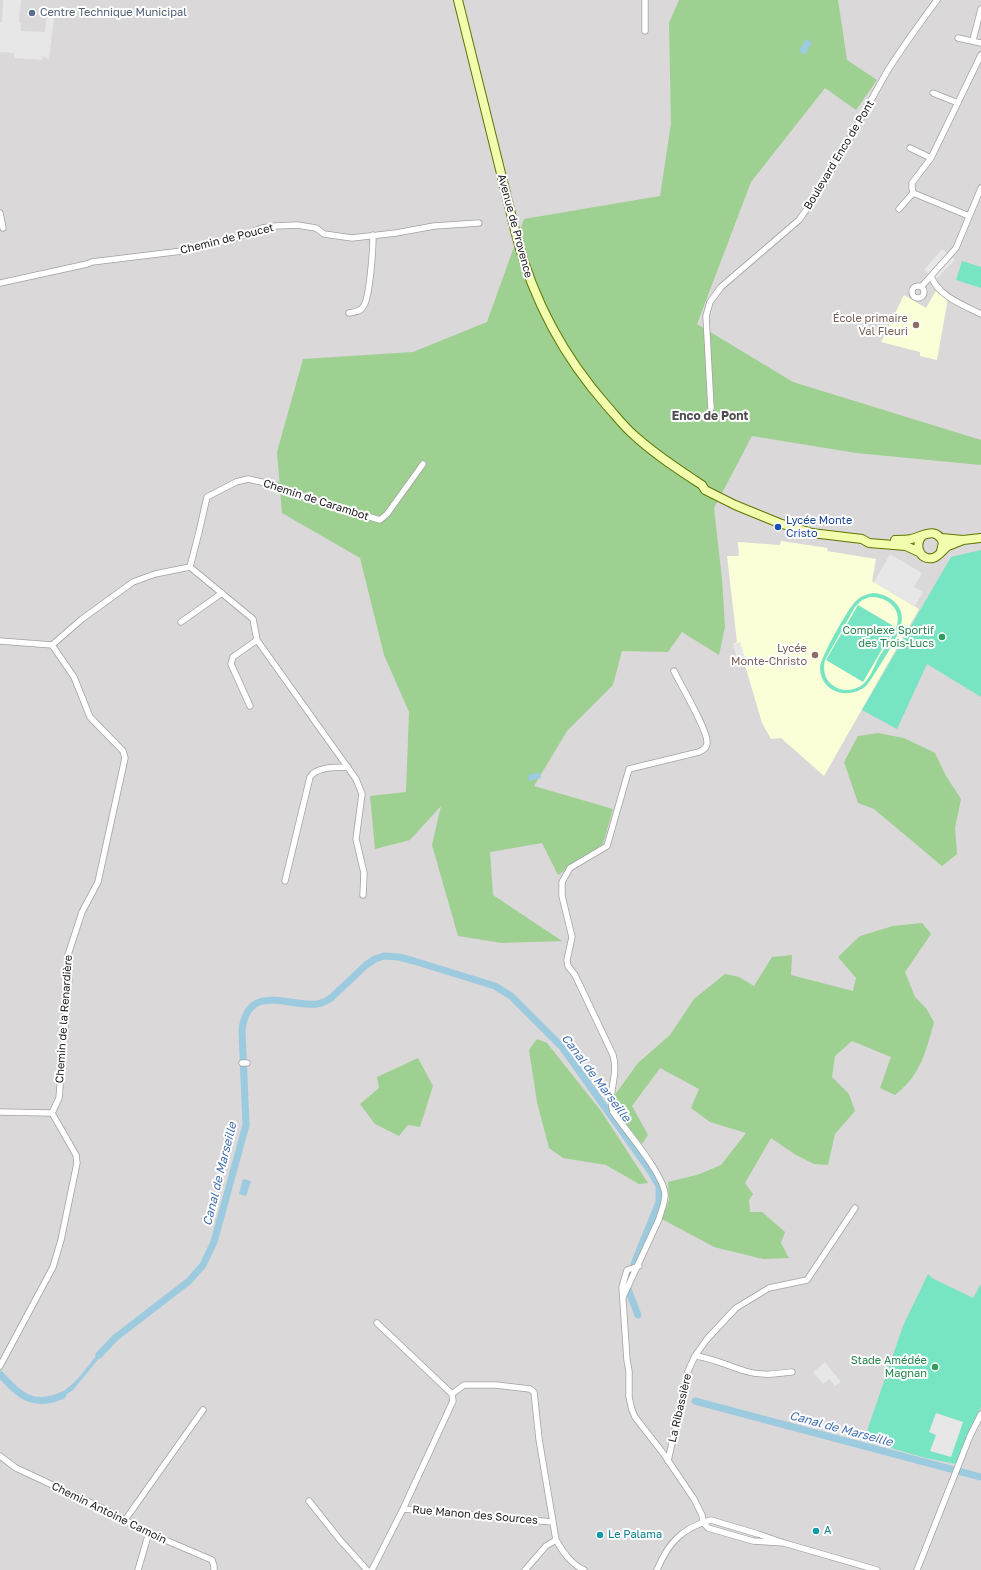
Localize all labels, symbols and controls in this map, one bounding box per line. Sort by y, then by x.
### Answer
place label: Centre Technique Municipal [40,6,187,20]
marker: Centre Technique Municipal [27,8,37,18]
street label: Boulevard Enco de Pont [801,98,877,212]
street label: Avenue de Provence [495,173,535,279]
street label: Chemin de Poucet [179,221,275,257]
place label: École primaire Val Fleuri [833,312,908,338]
marker: École primaire Val Fleuri [911,320,921,330]
district label: Enco de Pont [672,409,748,423]
street label: Chemin de Carambot [262,477,370,523]
place label: Lycée Monte Cristo [786,514,852,540]
marker: Lycée Monte Cristo [773,522,783,532]
place label: Complexe Sportif des Trois-Lucs [843,624,934,650]
marker: Complexe Sportif des Trois-Lucs [937,632,947,642]
place label: Lycée Monte-Christo [731,642,807,668]
marker: Lycée Monte-Christo [810,650,820,660]
street label: Chemin de la Renardière [53,954,75,1084]
water label: Canal de Marseille [558,1031,634,1125]
water label: Canal de Marseille [200,1121,240,1227]
place label: Stade Amédée Magnan [851,1354,927,1380]
marker: Stade Amédée Magnan [930,1362,940,1372]
street label: La Ribassière [666,1372,694,1444]
water label: Canal de Marseille [788,1408,894,1450]
street label: Chemin Antoine Camoin [49,1479,169,1547]
street label: Rue Manon des Sources [412,1503,538,1527]
place label: A [824,1524,831,1538]
marker: A [811,1526,821,1536]
place label: Le Palama [608,1528,662,1542]
marker: Le Palama [595,1530,605,1540]

